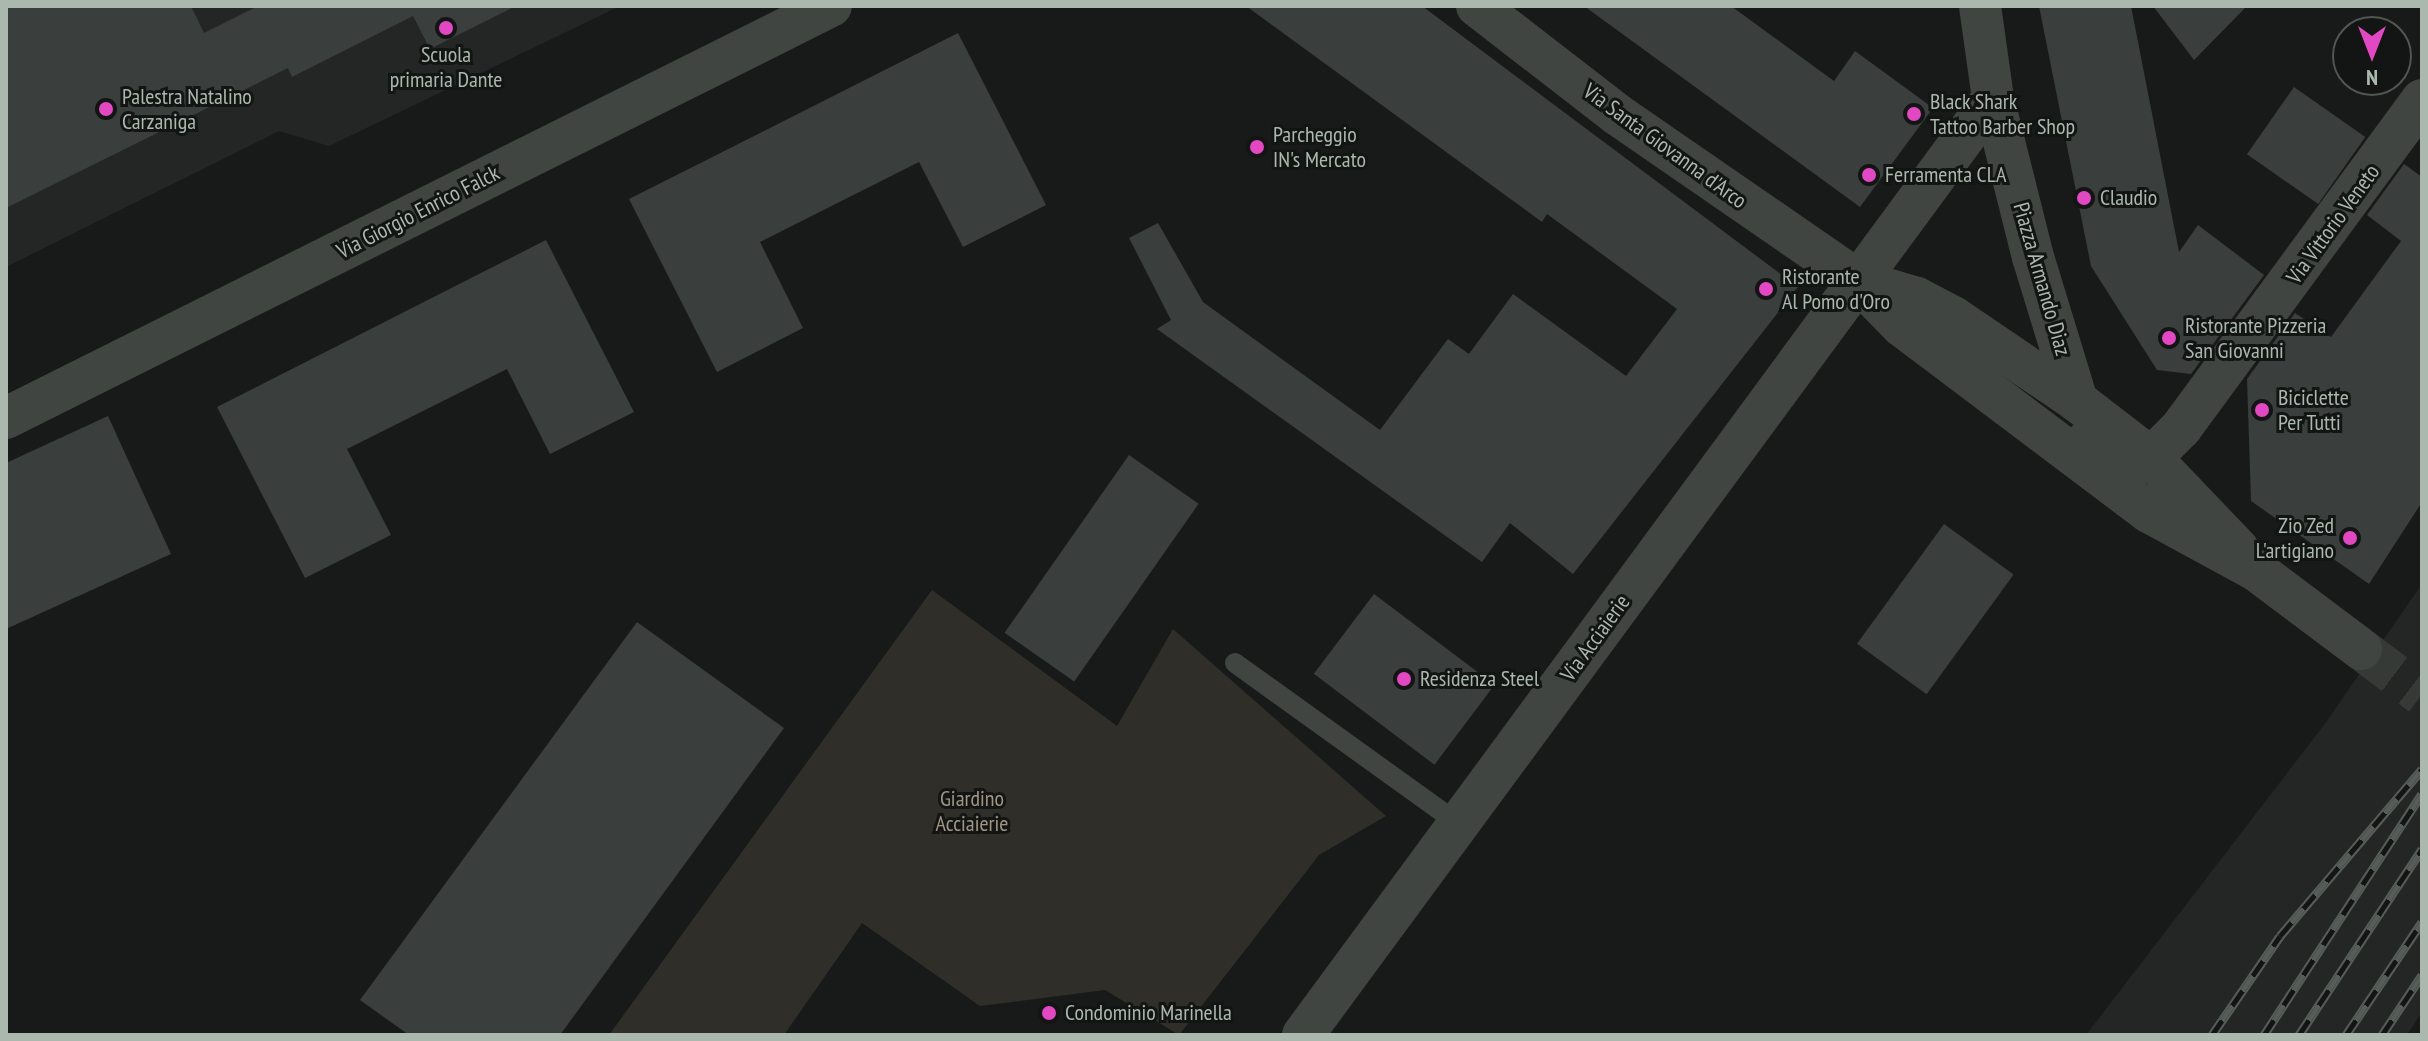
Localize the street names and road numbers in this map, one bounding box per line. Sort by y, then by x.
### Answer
street label: Via Santa Giovanna d'Arco [1578,78,1752,214]
street label: Via Vittorio Veneto [2281,159,2385,289]
street label: Via Giorgio Enrico Falck [332,160,504,264]
street label: Piazza Armando Diaz [2007,199,2077,359]
street label: Via Acciaierie [1555,589,1635,687]

